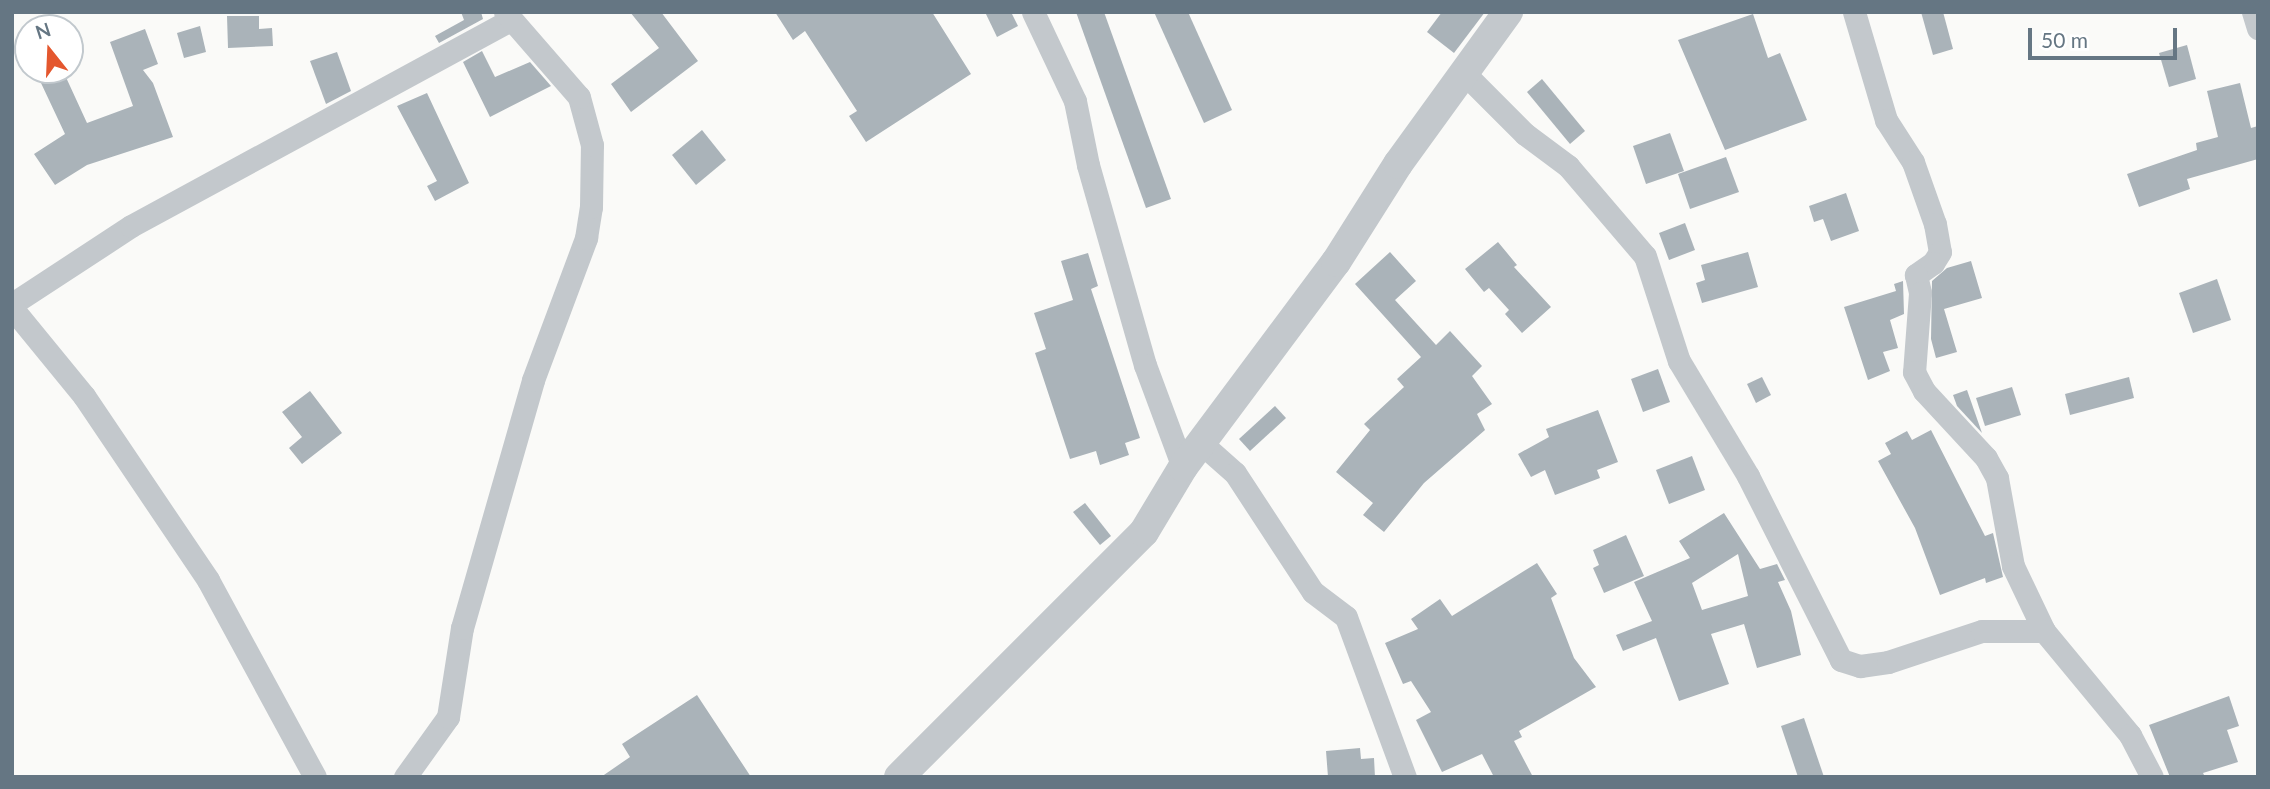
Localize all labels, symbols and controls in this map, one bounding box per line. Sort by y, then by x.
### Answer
north arrow [14,14,84,84]
scale bar [2032,14,2181,58]
text: N [32,17,53,44]
text: 50 m [2041,27,2088,52]

